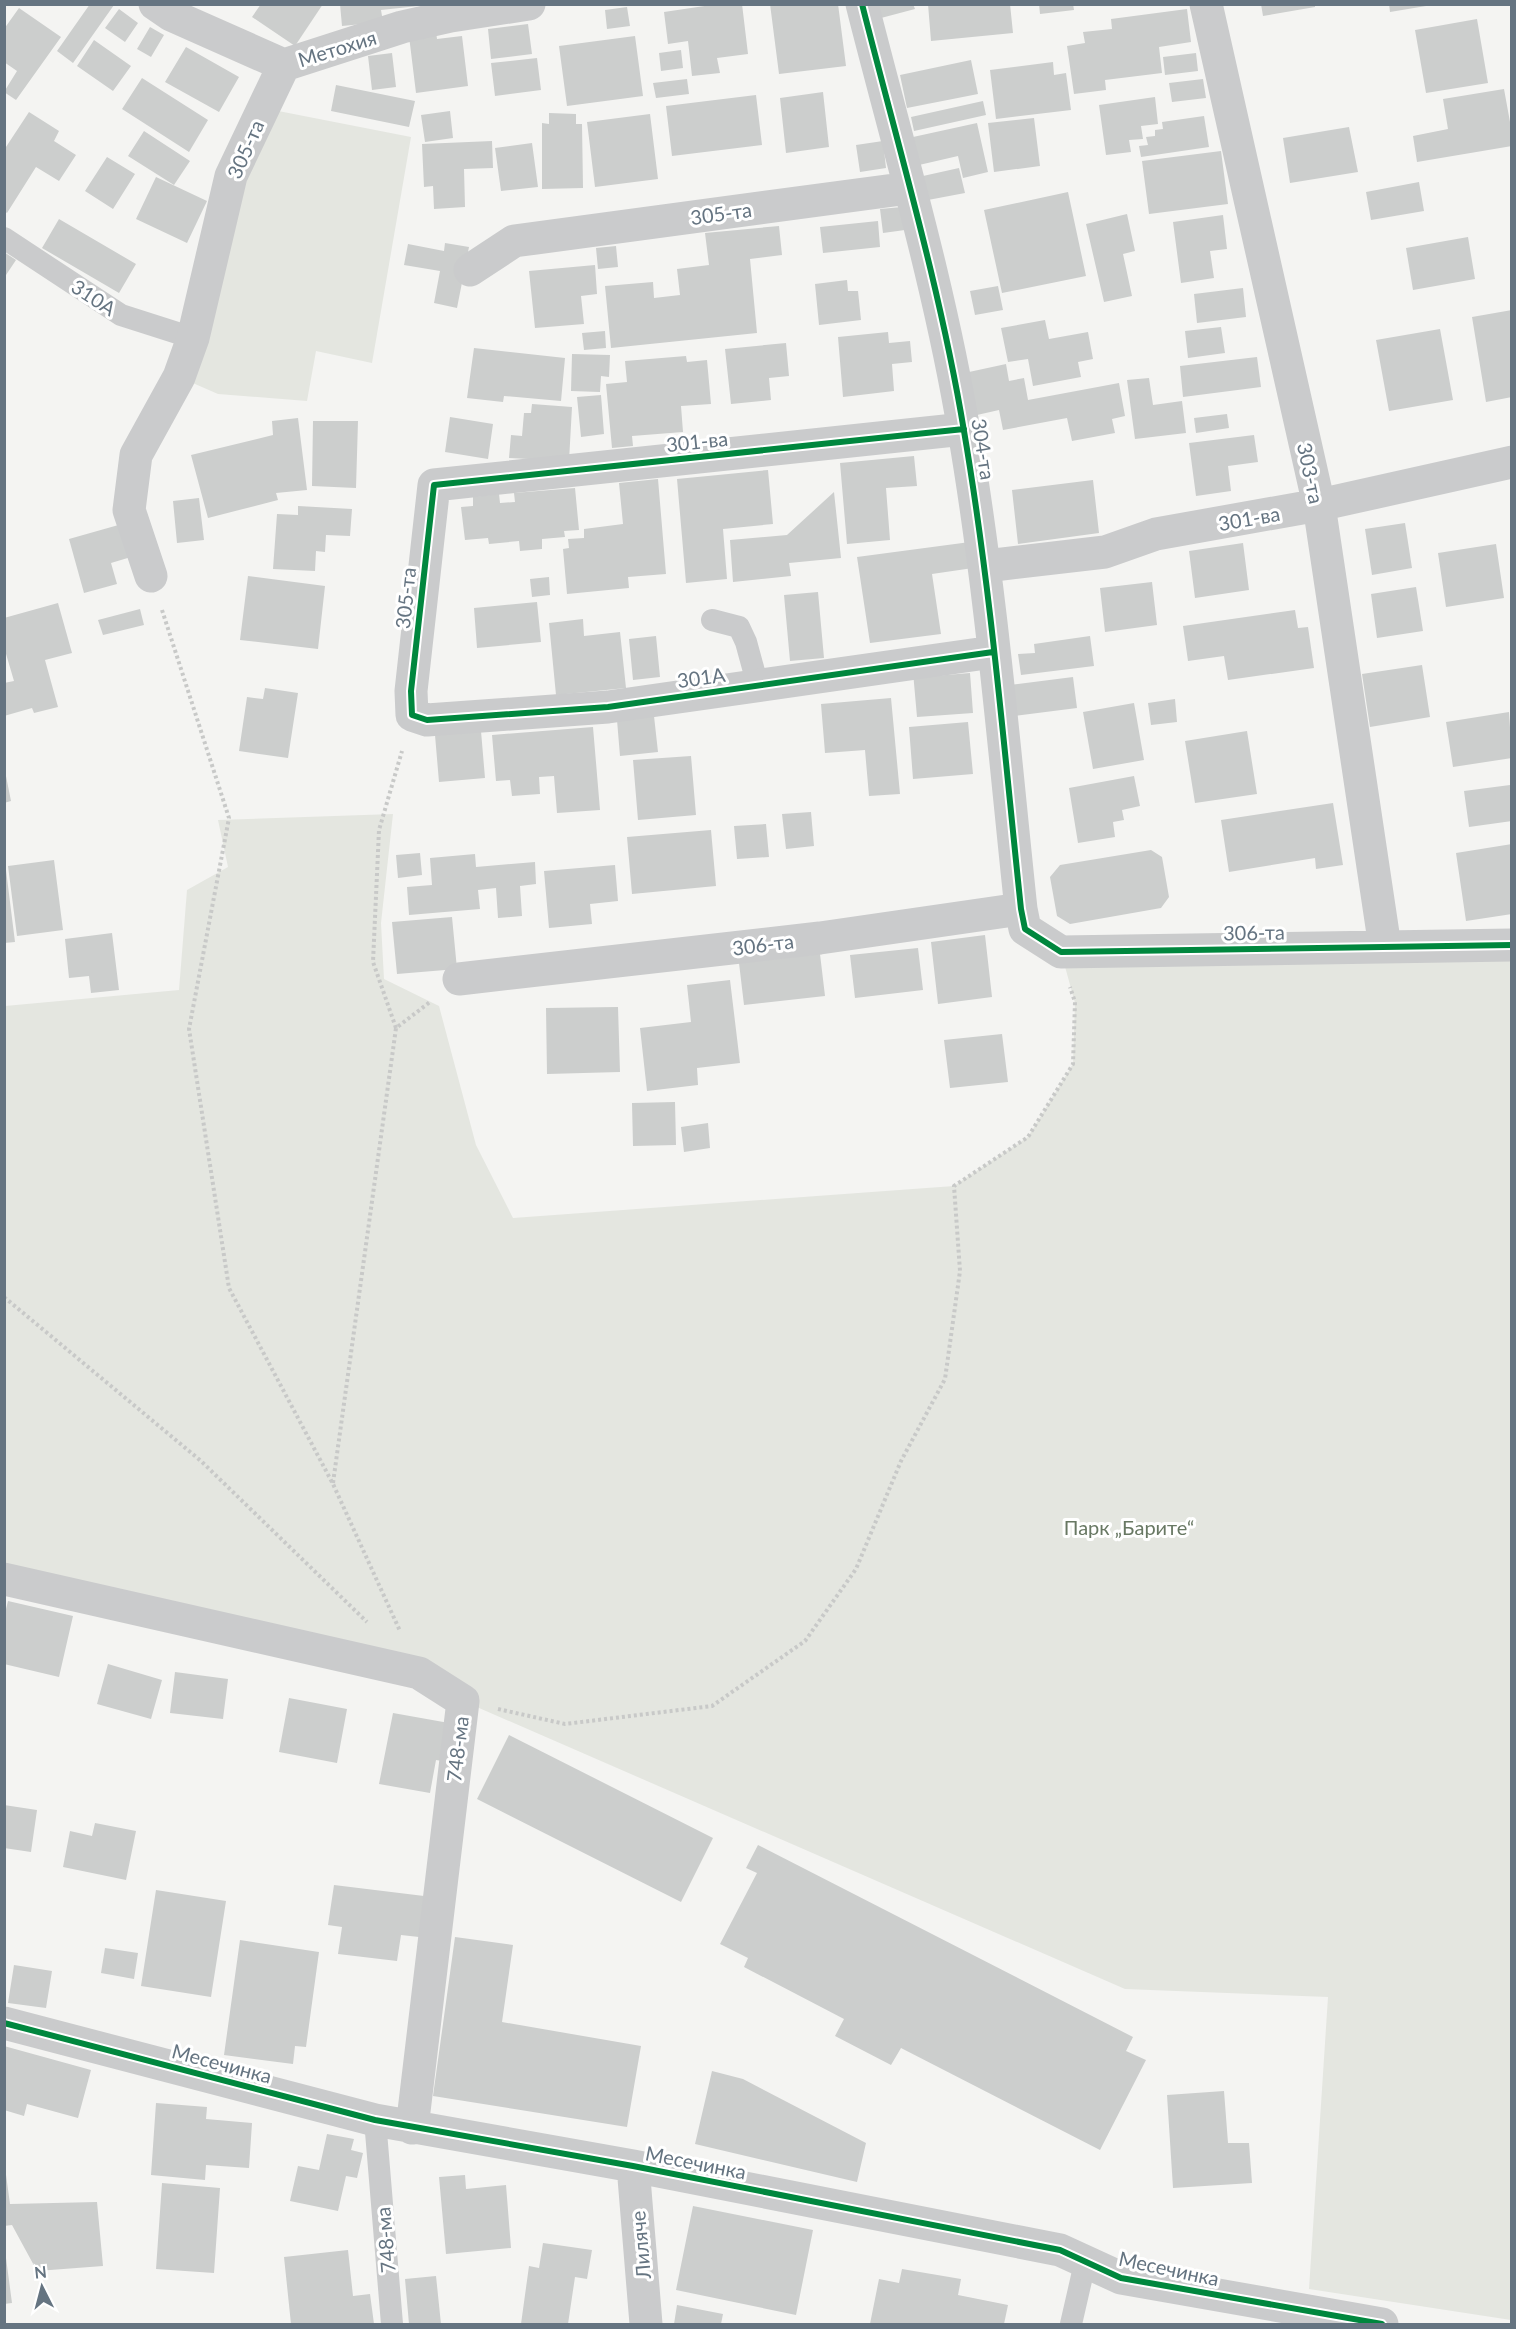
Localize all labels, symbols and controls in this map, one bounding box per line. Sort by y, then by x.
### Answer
street label: Метохия [295,25,379,71]
street label: 305-та [221,116,269,182]
street label: 305-та [689,197,753,229]
street label: 310А [67,274,121,320]
street label: 304-та [967,417,1001,481]
street label: 301-ва [665,426,729,456]
street label: 303-та [1293,440,1329,506]
street label: 301-ва [1216,501,1282,535]
street label: 305-та [390,566,420,630]
street label: 301А [675,662,727,692]
street label: 306-та [1223,919,1285,945]
street label: 306-та [731,928,795,960]
park label: Парк „Барите“ [1064,1515,1194,1539]
street label: 748-ма [441,1715,473,1783]
street label: Месечинка [170,2038,274,2088]
street label: Месечинка [644,2140,748,2184]
street label: 748-ма [370,2206,400,2274]
street label: Лиляче [625,2210,655,2281]
street label: Месечинка [1117,2246,1221,2290]
north arrow [12,2257,72,2317]
text: N [33,2261,48,2282]

